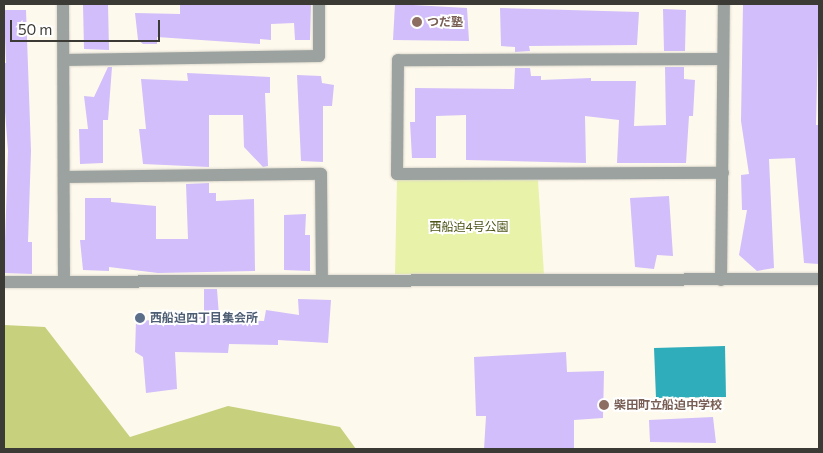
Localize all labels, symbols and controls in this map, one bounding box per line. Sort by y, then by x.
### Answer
scale bar [12,10,162,42]
place label: つだ塾 [427,15,463,29]
marker: つだ塾 [411,16,423,28]
text: 50 m [18,20,52,38]
park label: 西船迫4号公園 [429,220,509,234]
place label: 西船迫四丁目集会所 [150,311,258,325]
marker: 西船迫四丁目集会所 [134,312,146,324]
place label: 柴田町立船迫中学校 [614,398,722,412]
marker: 柴田町立船迫中学校 [598,399,610,411]

